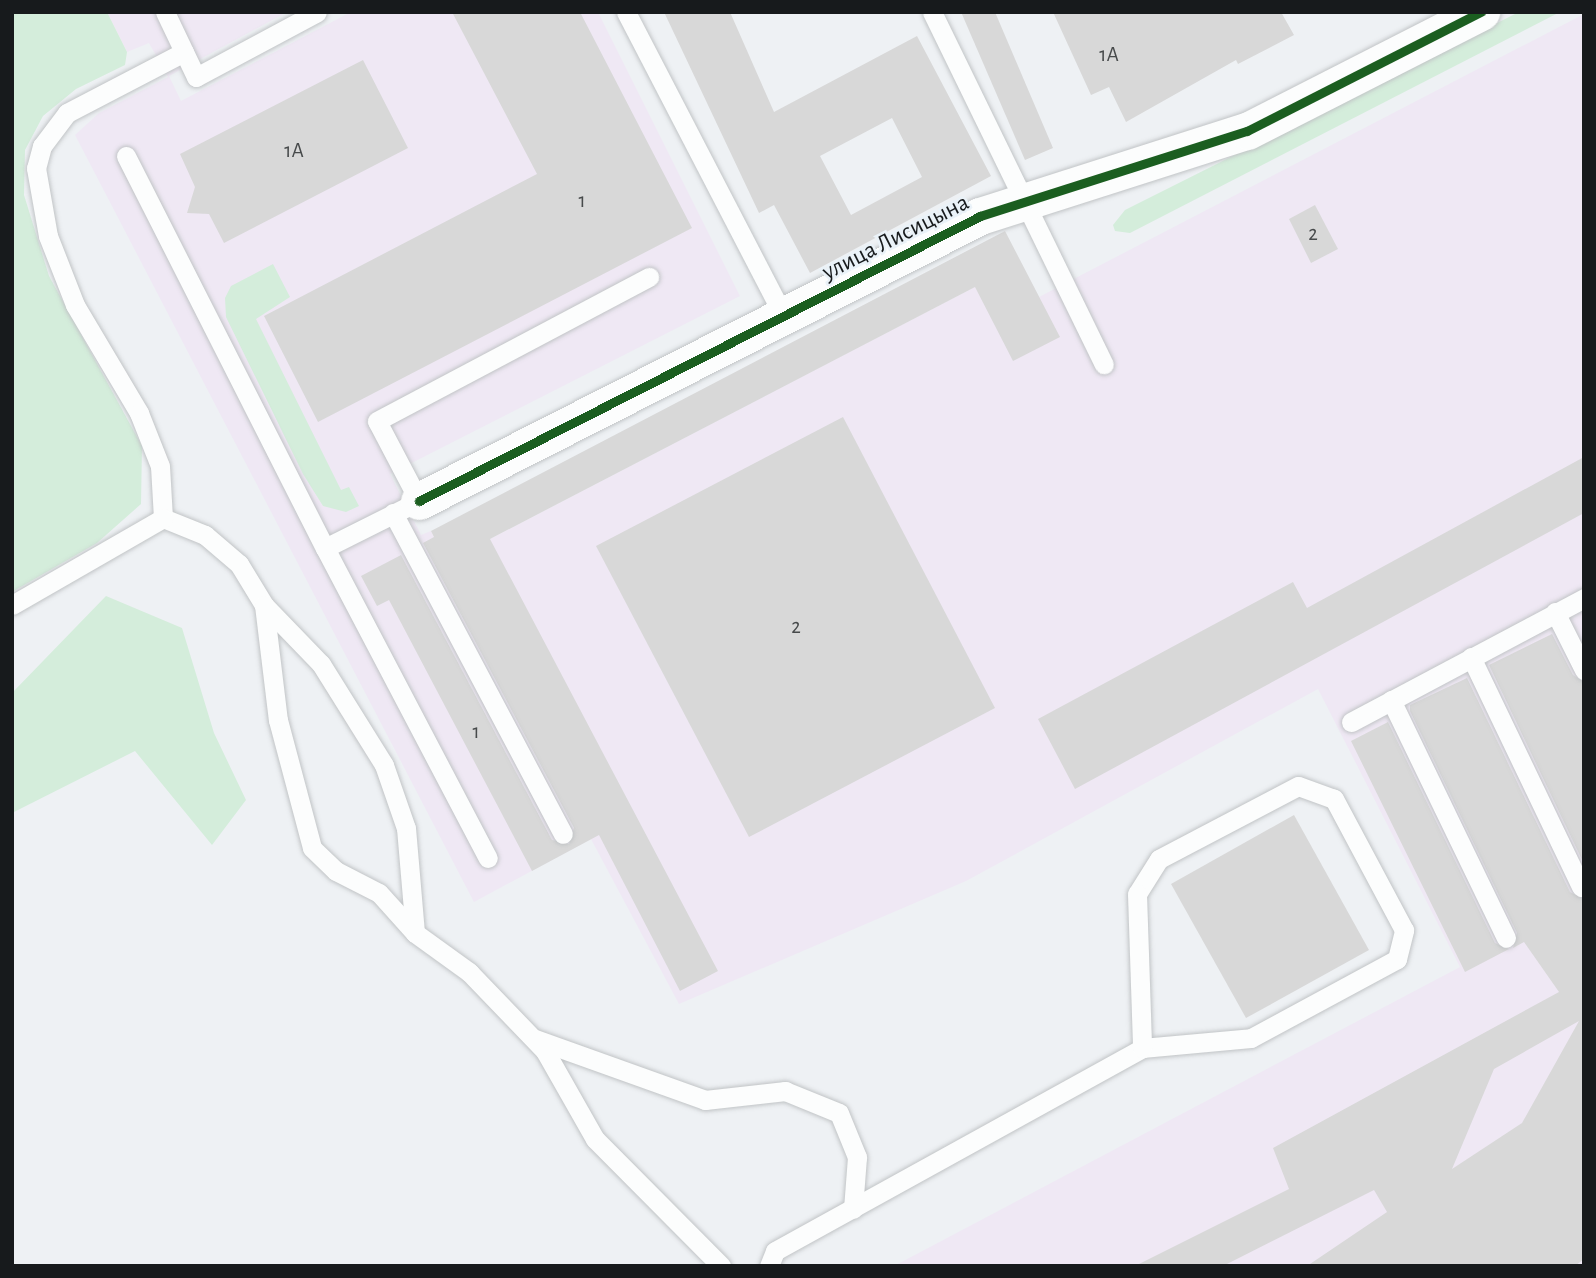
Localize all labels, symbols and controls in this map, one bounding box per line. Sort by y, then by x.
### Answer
house number: 1А [1099,42,1119,68]
house number: 1А [284,138,304,164]
house number: 1 [578,188,586,214]
street label: улица Лисицына [818,189,974,287]
house number: 2 [1308,221,1318,247]
house number: 2 [791,614,801,640]
house number: 1 [472,719,480,745]

